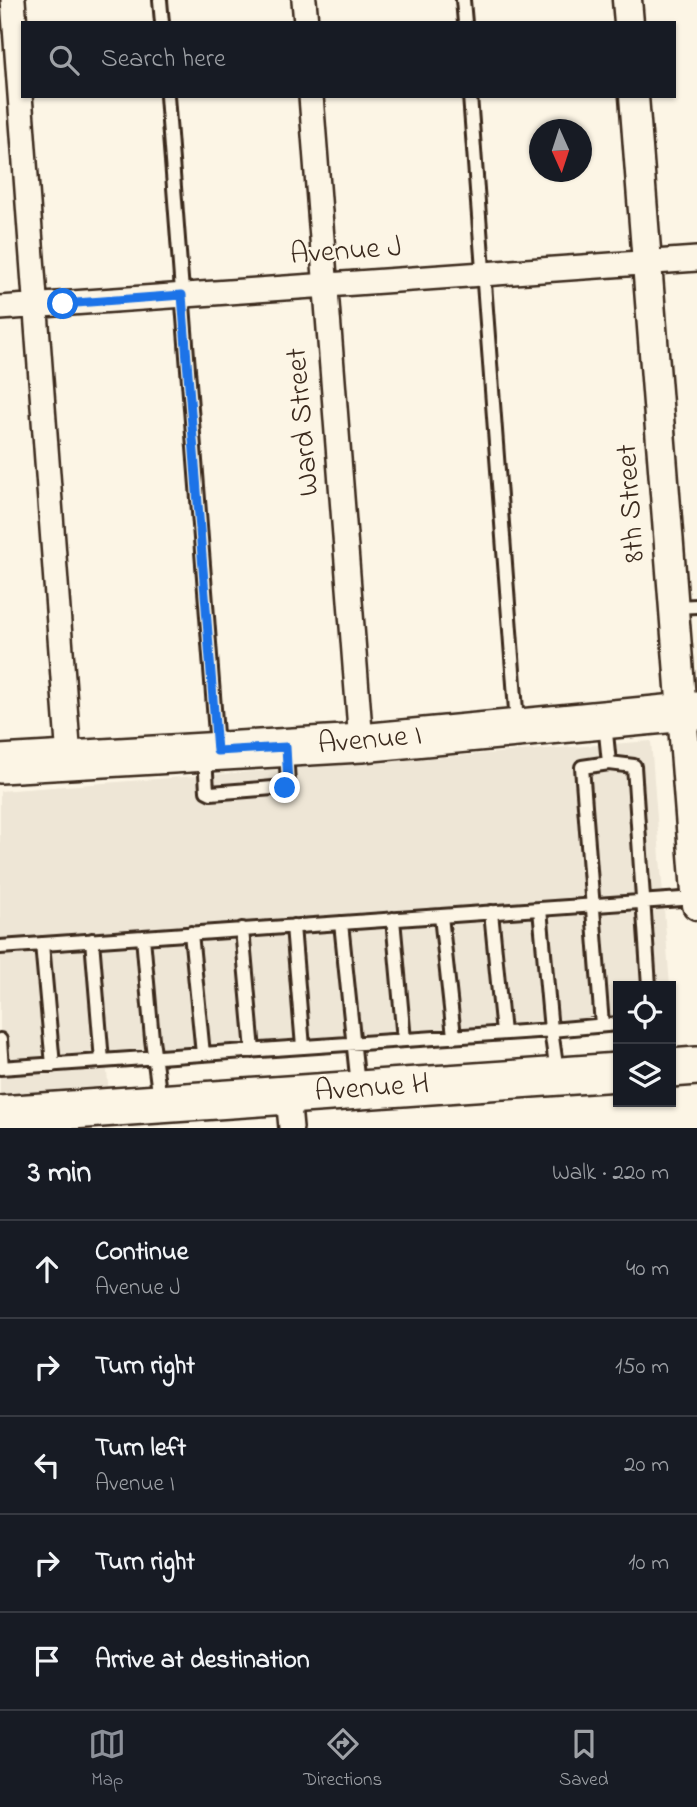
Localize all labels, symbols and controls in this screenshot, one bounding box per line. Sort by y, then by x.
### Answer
search box [21,21,676,98]
icon: search [45,41,83,79]
text: Search here [101,41,226,79]
north arrow [529,119,592,182]
street label: Avenue J [289,226,403,278]
route start [47,288,78,319]
street label: Ward Street [276,346,332,498]
street label: 8th Street [606,442,658,564]
street label: Avenue I [316,715,424,767]
route end [269,772,300,803]
map controls [613,981,676,1107]
button: locate [613,981,676,1044]
button: layers [613,1044,676,1107]
street label: Avenue H [313,1063,431,1115]
text: 3 min [28,1152,91,1196]
text: Walk · 220 m [552,1157,669,1190]
text: Continue [95,1234,188,1272]
icon: ahead [28,1250,66,1288]
text: 40 m [626,1253,669,1286]
text: Avenue J [95,1272,181,1305]
icon: right [28,1348,66,1386]
text: Turn right [95,1348,195,1386]
text: 150 m [615,1351,669,1384]
text: Turn left [95,1430,186,1468]
icon: left [28,1446,66,1484]
text: 20 m [624,1449,669,1482]
text: Avenue I [95,1468,175,1501]
icon: right [28,1544,66,1582]
text: Turn right [95,1544,195,1582]
text: 10 m [628,1547,669,1580]
icon: arrive [28,1642,66,1680]
text: Arrive at destination [95,1642,310,1680]
tab: Map [88,1725,126,1794]
tab: Directions [303,1725,382,1794]
tab: Saved [559,1725,609,1794]

